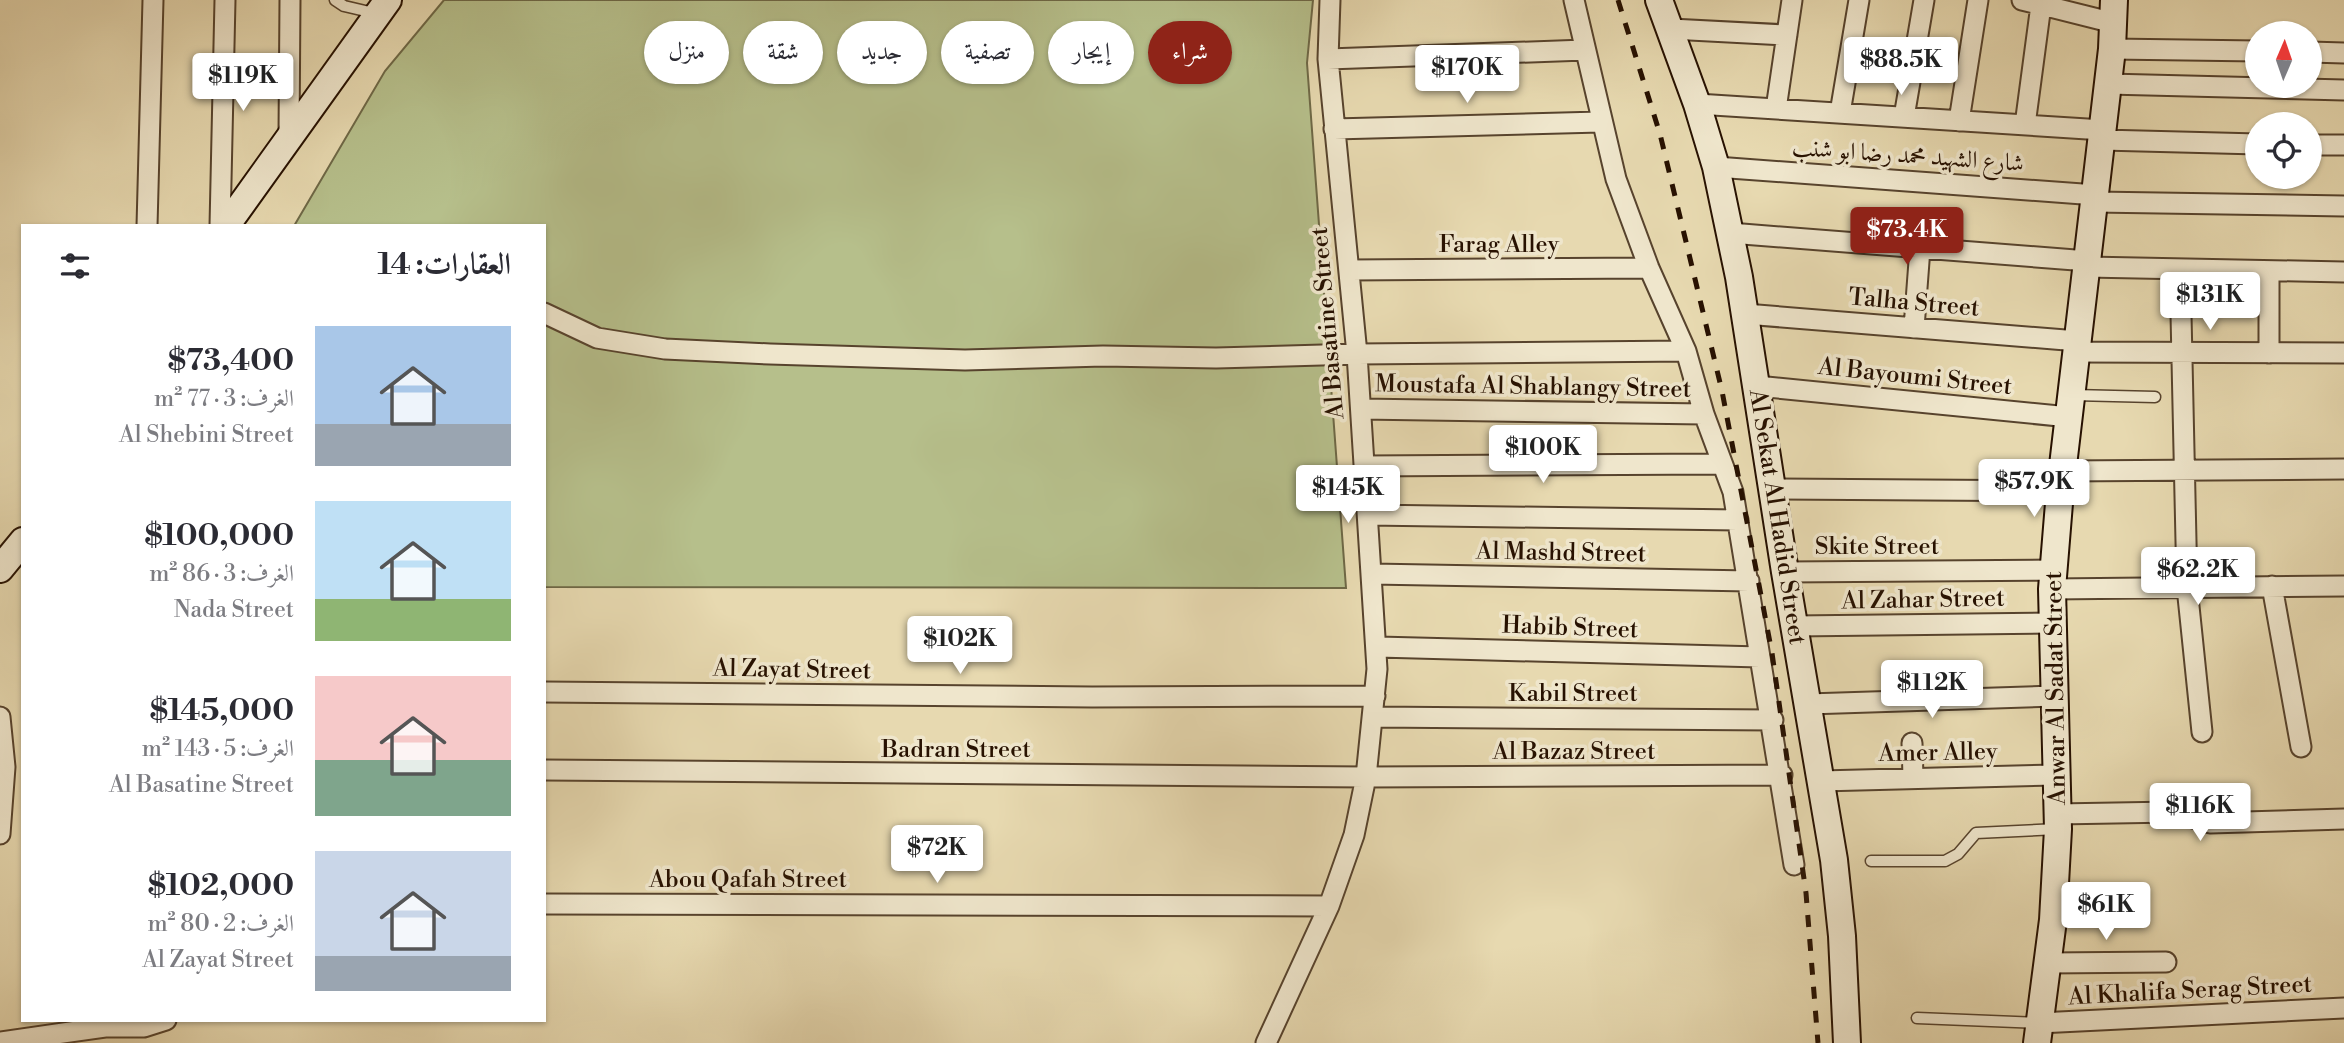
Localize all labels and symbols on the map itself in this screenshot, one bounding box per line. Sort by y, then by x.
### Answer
north arrow [2245,21,2322,98]
pin: $88.5K [1844,38,1958,97]
pin: $170K [1418,46,1516,105]
pin: $119K [194,54,292,113]
street label: شارع الشهيد محمد رضا ابو شنب [1791,133,2025,183]
pin: $73.4K [1850,208,1964,267]
street label: Al Basatine Street [1305,225,1351,422]
street label: Farag Alley [1439,230,1560,260]
pin: $131K [2161,272,2259,332]
street label: Talha Street [1847,282,1981,324]
street label: Al Bayoumi Street [1816,352,2014,402]
street label: Moustafa Al Shablangy Street [1375,369,1692,405]
street label: Al Sekat Al Hadid Street [1742,386,1812,647]
pin: $100K [1494,426,1592,485]
pin: $57.9K [1977,460,2091,519]
pin: $145K [1299,466,1397,525]
street label: Skite Street [1815,532,1940,562]
street label: Al Mashd Street [1475,536,1647,569]
pin: $62.2K [2141,548,2255,607]
street label: Anwar Al Sadat Street [2039,570,2073,806]
street label: Al Zahar Street [1840,584,2005,616]
street label: Habib Street [1501,611,1639,645]
pin: $102K [911,616,1009,676]
street label: Al Zayat Street [712,654,872,686]
pin: $112K [1883,660,1981,720]
street label: Kabil Street [1508,679,1638,709]
street label: Badran Street [880,735,1031,765]
street label: Al Bazaz Street [1492,737,1656,767]
street label: Amer Alley [1877,737,1998,769]
pin: $116K [2151,784,2249,843]
pin: $72K [896,826,978,885]
street label: Abou Qafah Street [648,865,848,895]
pin: $61K [2065,883,2147,942]
street label: Al Khalifa Serag Street [2066,970,2313,1012]

